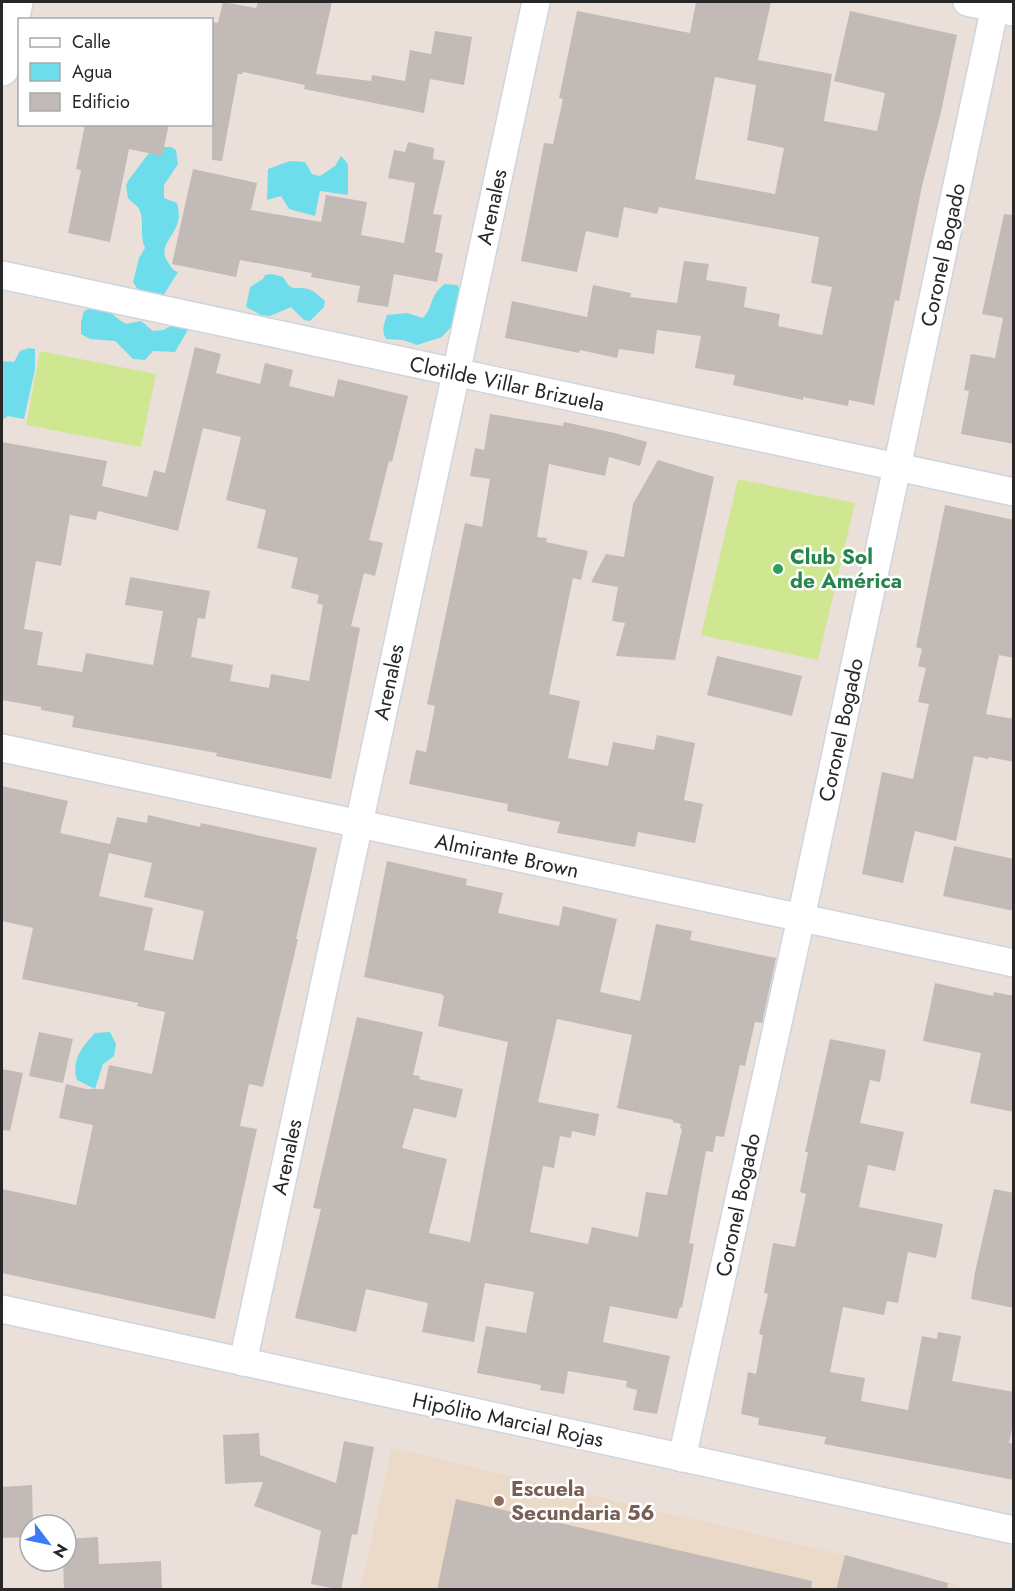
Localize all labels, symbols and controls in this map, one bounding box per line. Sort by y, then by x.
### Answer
legend [18,18,213,126]
text: Calle [72,29,111,55]
text: Agua [72,59,112,85]
text: Edificio [72,89,130,115]
street label: Arenales [469,166,515,248]
street label: Coronel Bogado [913,181,973,329]
street label: Clotilde Villar Brizuela [407,349,607,419]
place label: Club Sol de América [790,542,902,596]
marker: Club Sol de América [771,562,785,576]
street label: Arenales [366,641,412,723]
street label: Coronel Bogado [811,656,871,804]
street label: Almirante Brown [432,826,582,886]
street label: Arenales [264,1116,310,1198]
street label: Coronel Bogado [708,1131,768,1279]
street label: Hipólito Marcial Rojas [410,1385,606,1455]
place label: Escuela Secundaria 56 [511,1474,655,1528]
marker: Escuela Secundaria 56 [492,1494,506,1508]
north arrow [18,1513,78,1573]
text: N [47,1539,73,1562]

